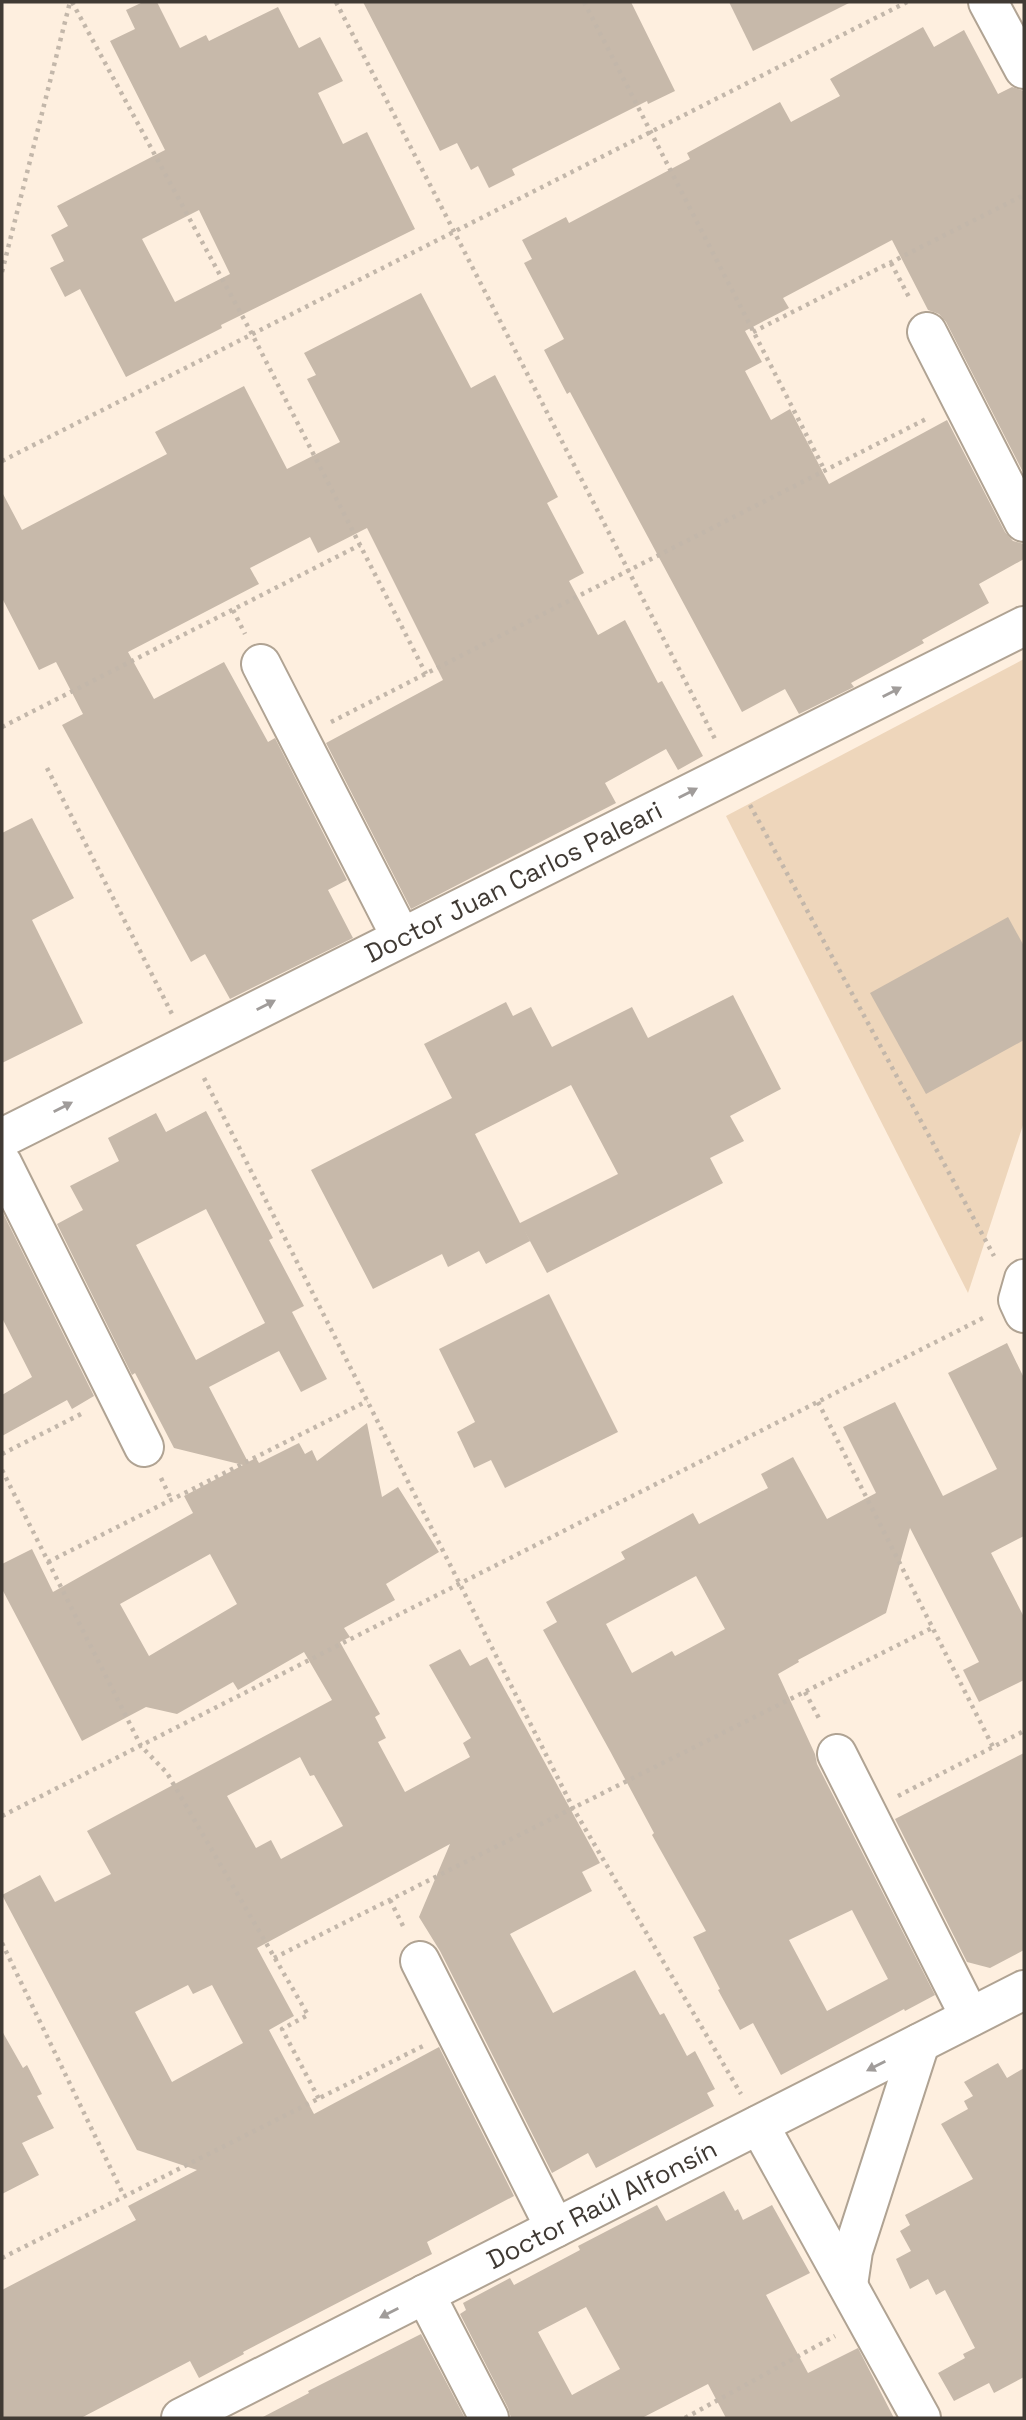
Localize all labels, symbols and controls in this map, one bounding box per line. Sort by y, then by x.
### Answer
one-way arrow [882,686,902,697]
one-way arrow [679,788,699,800]
street label: Doctor Juan Carlos Paleari [359,793,668,971]
one-way arrow [256,1000,276,1011]
one-way arrow [53,1102,73,1113]
one-way arrow [866,2060,886,2071]
street label: Doctor Raúl Alfonsín [481,2132,723,2277]
one-way arrow [379,2307,399,2318]

